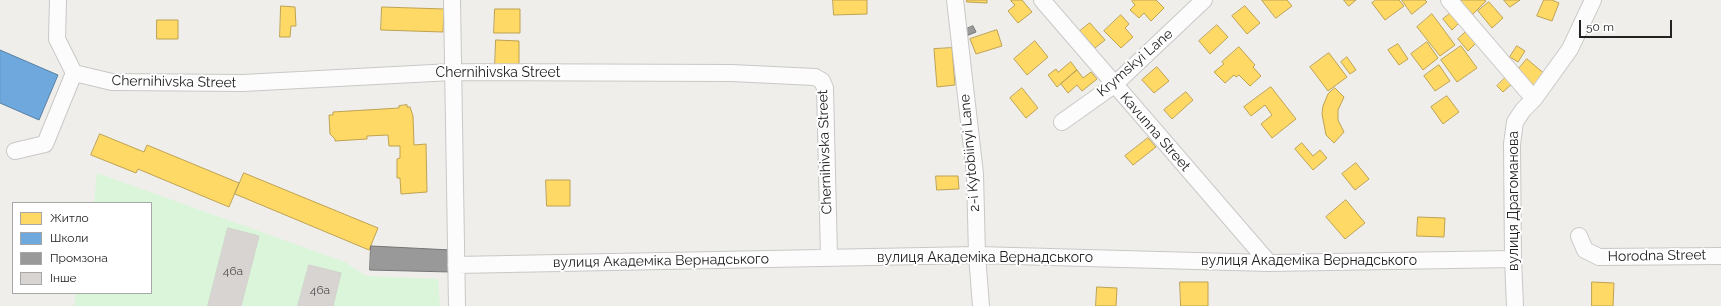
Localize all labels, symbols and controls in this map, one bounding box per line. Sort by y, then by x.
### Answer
scale bar [1581,12,1674,38]
text: 50 m [1586,20,1614,34]
street label: Krymskyi Lane [1094,26,1176,100]
street label: Chernihivska Street [436,65,560,81]
street label: Chernihivska Street [111,73,237,91]
street label: Chernihivska Street [814,89,836,215]
street label: Kavunna Street [1116,89,1194,175]
street label: 2-i Kytobiinyi Lane [956,94,984,212]
street label: вулиця Драгоманова [1506,131,1522,271]
legend [12,202,152,294]
text: Житло [50,211,89,225]
text: Школи [50,231,88,245]
street label: Horodna Street [1608,247,1706,265]
street label: вулиця Академіка Вернадського [877,250,1093,266]
text: Промзона [50,251,108,265]
street label: вулиця Академіка Вернадського [553,251,769,271]
street label: вулиця Академіка Вернадського [1201,253,1417,269]
house number: 46а [223,264,243,278]
text: Інше [50,271,77,285]
house number: 46а [310,283,330,297]

